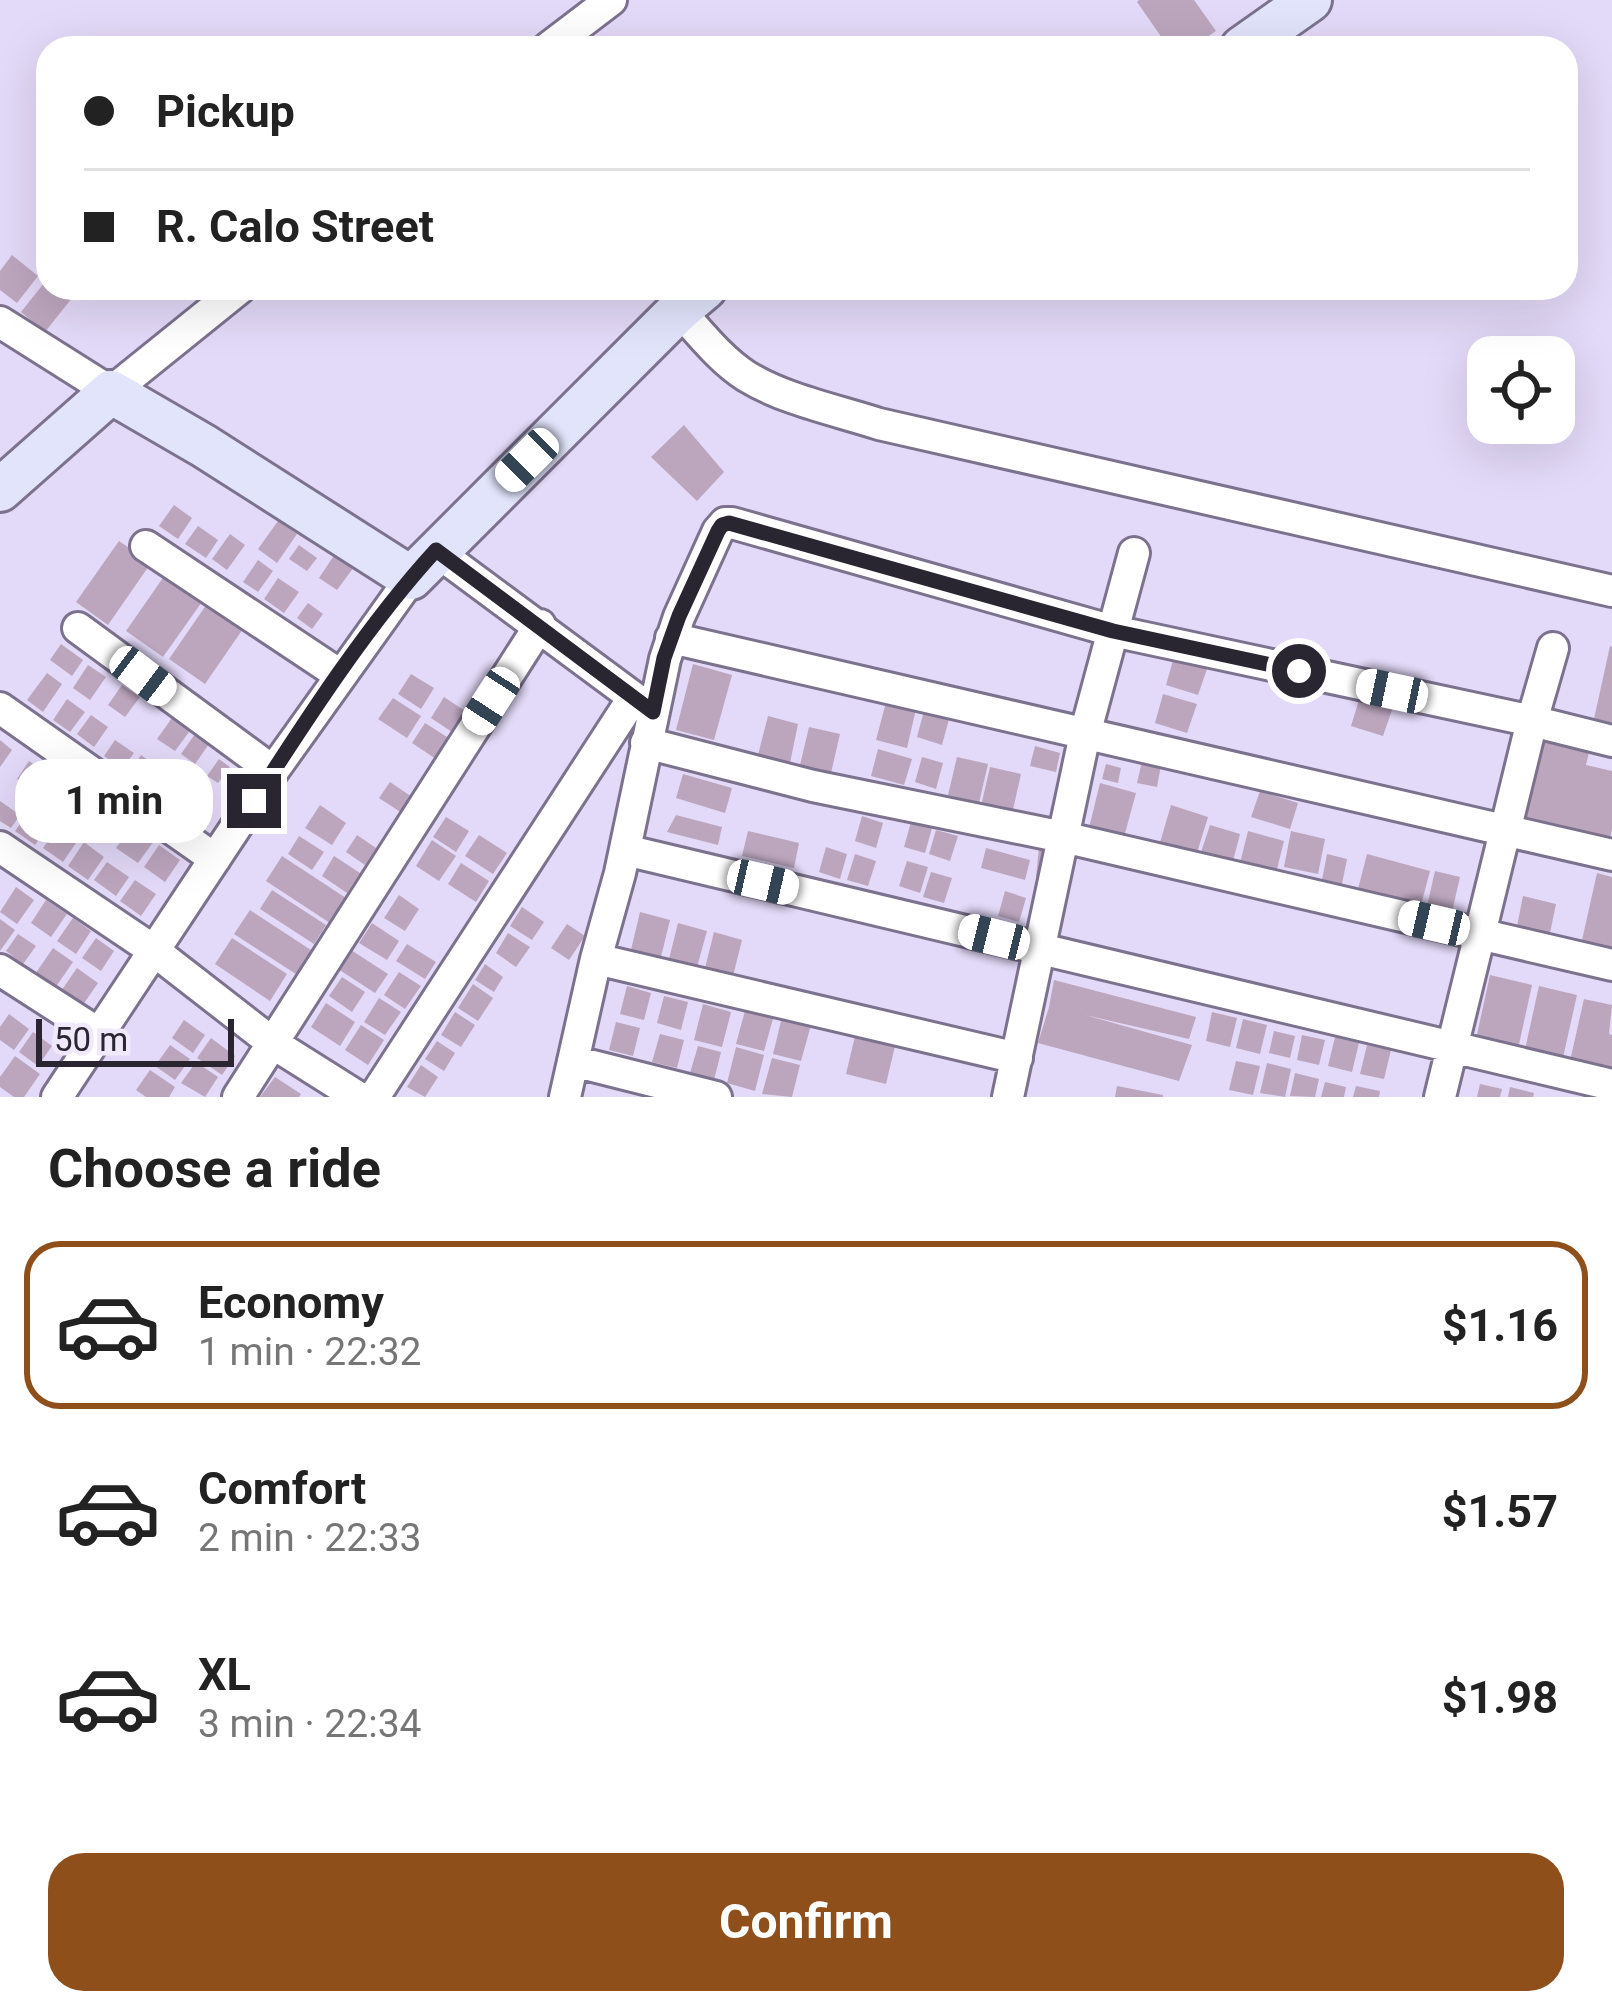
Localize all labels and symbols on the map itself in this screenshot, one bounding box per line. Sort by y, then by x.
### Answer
car [489,422,565,498]
car [103,640,183,712]
route start [1272,644,1326,698]
car [456,661,526,741]
car [1353,666,1431,716]
callout: 1 min [14,759,212,843]
route end [227,774,281,828]
car [724,856,802,908]
car [1395,897,1473,949]
car [955,911,1033,963]
scale bar [36,1013,234,1066]

